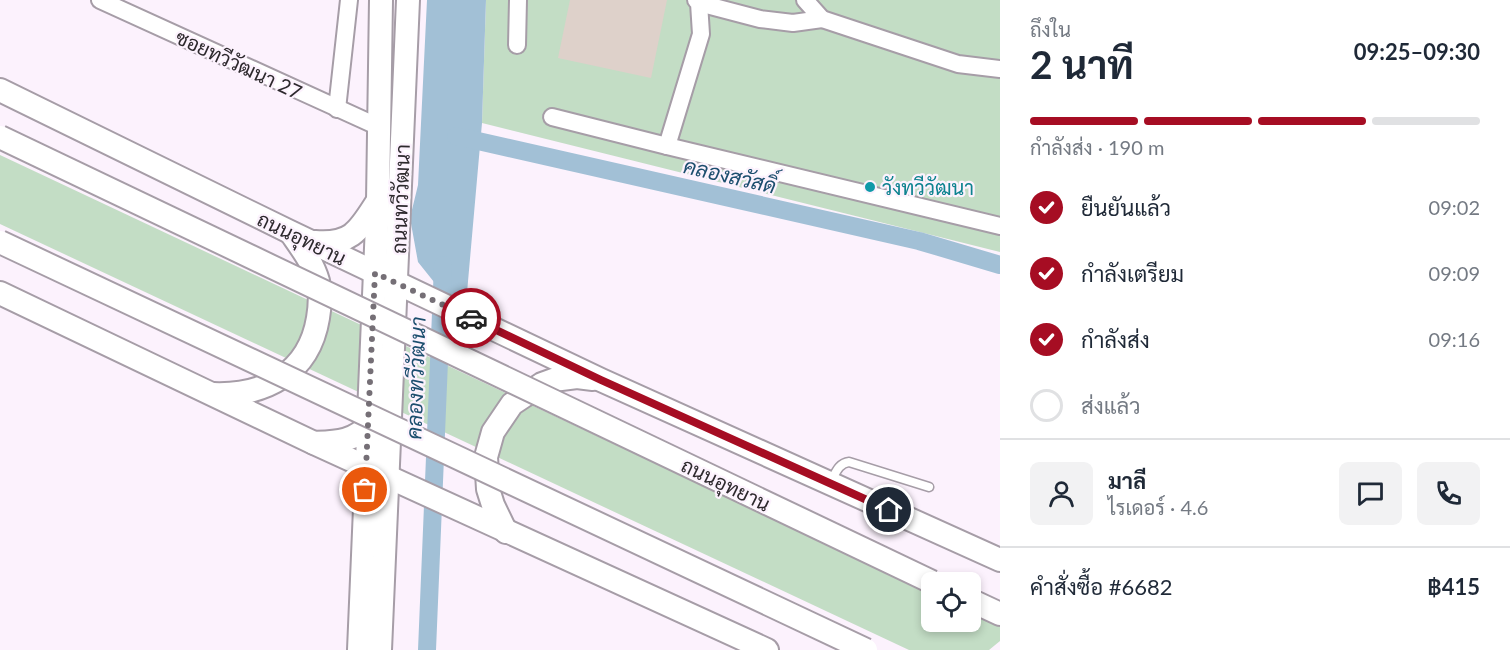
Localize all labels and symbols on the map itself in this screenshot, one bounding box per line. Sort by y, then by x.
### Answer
street label: ซอยทวีวัฒนา 27 [172,24,306,104]
street label: ถนนทวีวัฒนา [386,144,414,254]
water label: คลองสวัสดิ์ [681,146,784,199]
place label: วังทวีวัฒนา [882,175,974,199]
marker: วังทวีวัฒนา [863,180,877,194]
street label: ถนนอุทยาน [252,206,350,272]
courier [441,288,501,348]
water label: คลองทวีวัฒนา [400,316,430,440]
street label: ถนนอุทยาน [676,452,774,518]
pin [339,464,390,515]
pin [863,484,914,535]

